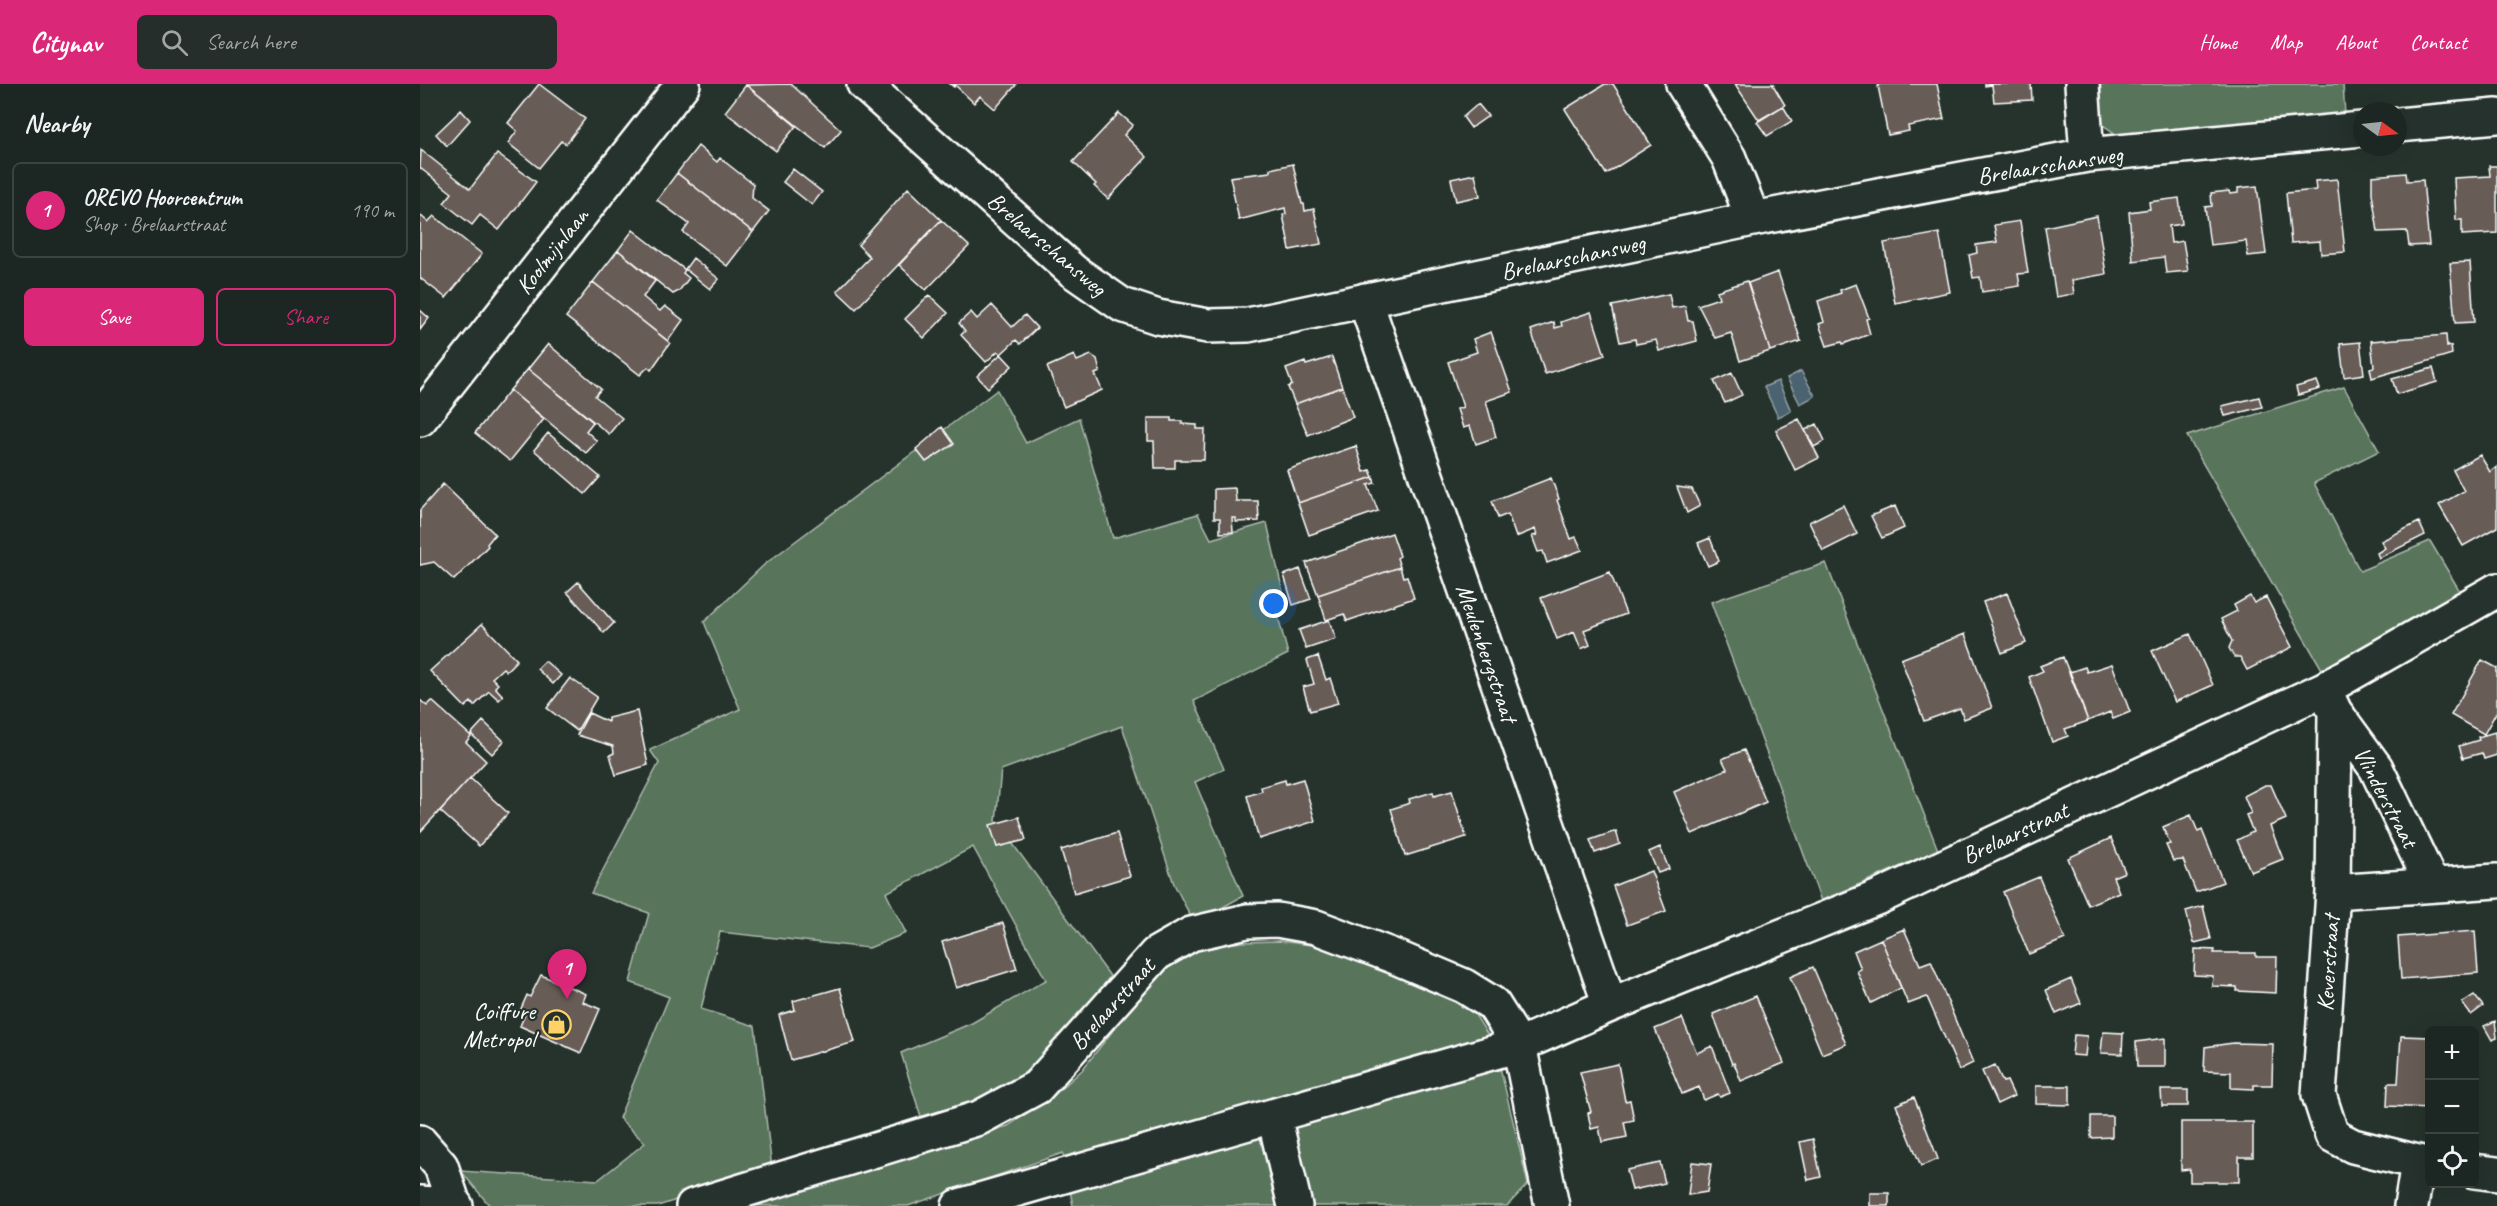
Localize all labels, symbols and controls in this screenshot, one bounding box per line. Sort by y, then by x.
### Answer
search box [137,15,557,69]
text: Citynav [30,25,101,60]
icon: search [158,26,191,59]
text: Search here [206,28,296,56]
text: Home [2199,29,2237,55]
text: Map [2270,29,2302,55]
text: About [2335,29,2377,55]
text: Contact [2410,29,2467,55]
north arrow [2353,102,2407,156]
text: Nearby [24,107,89,140]
street label: Brelaarschansweg [1975,138,2126,191]
text: OREVO Hoorcentrum [83,184,242,212]
street label: Brelaarschansweg [981,185,1114,304]
text: 1 [41,198,50,223]
text: 190 m [351,198,394,223]
street label: Koolmijnlaan [509,201,596,300]
text: Shop · Brelaarstraat [83,212,225,237]
street label: Brelaarschansweg [1498,227,1649,287]
button: Save [24,288,204,346]
button: Share [216,288,396,346]
street label: Meulenbergstraat [1449,580,1526,729]
your location [1259,589,1288,618]
street label: Vlinderstraat [2347,741,2426,854]
street label: Brelaarstraat [1957,794,2075,871]
street label: Keverstraat [2310,911,2347,1012]
pin: 1 [548,950,586,999]
street label: Brelaarstraat [1063,950,1163,1056]
place label: Coiffure Metropol [463,996,539,1054]
shop icon: Coiffure Metropol [540,1009,572,1041]
map controls [2425,1026,2479,1188]
button: + [2425,1026,2479,1080]
button: − [2425,1080,2479,1134]
button: locate [2425,1134,2479,1188]

